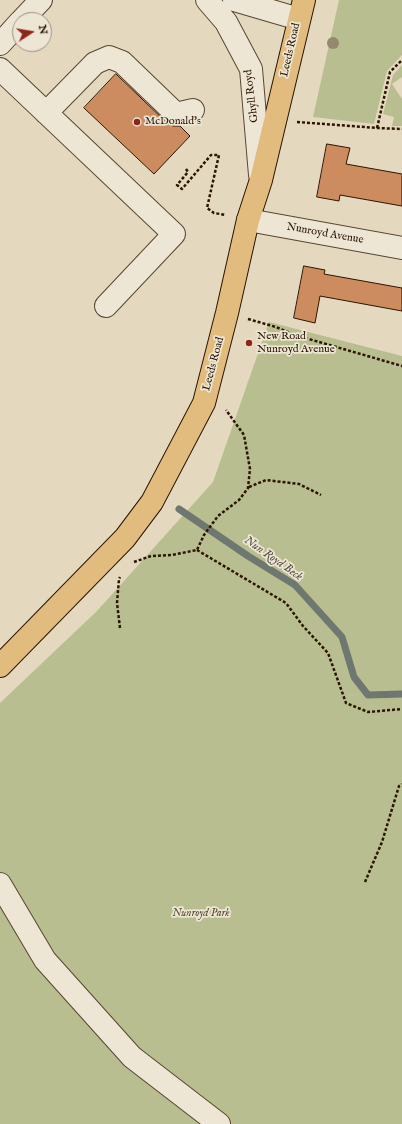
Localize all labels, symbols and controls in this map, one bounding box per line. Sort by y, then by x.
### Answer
north arrow [12,12,52,52]
street label: Leeds Road [278,22,304,78]
text: N [35,24,51,36]
street label: Ghyll Royd [242,69,262,123]
place label: McDonald's [145,115,201,129]
marker: McDonald's [132,117,142,127]
street label: Nunroyd Avenue [286,221,364,247]
place label: New Road Nunroyd Avenue [257,330,335,356]
street label: Leeds Road [201,336,227,392]
marker: New Road Nunroyd Avenue [244,338,254,348]
water label: Nun Royd Beck [241,534,305,584]
park label: Nunroyd Park [172,907,230,921]

